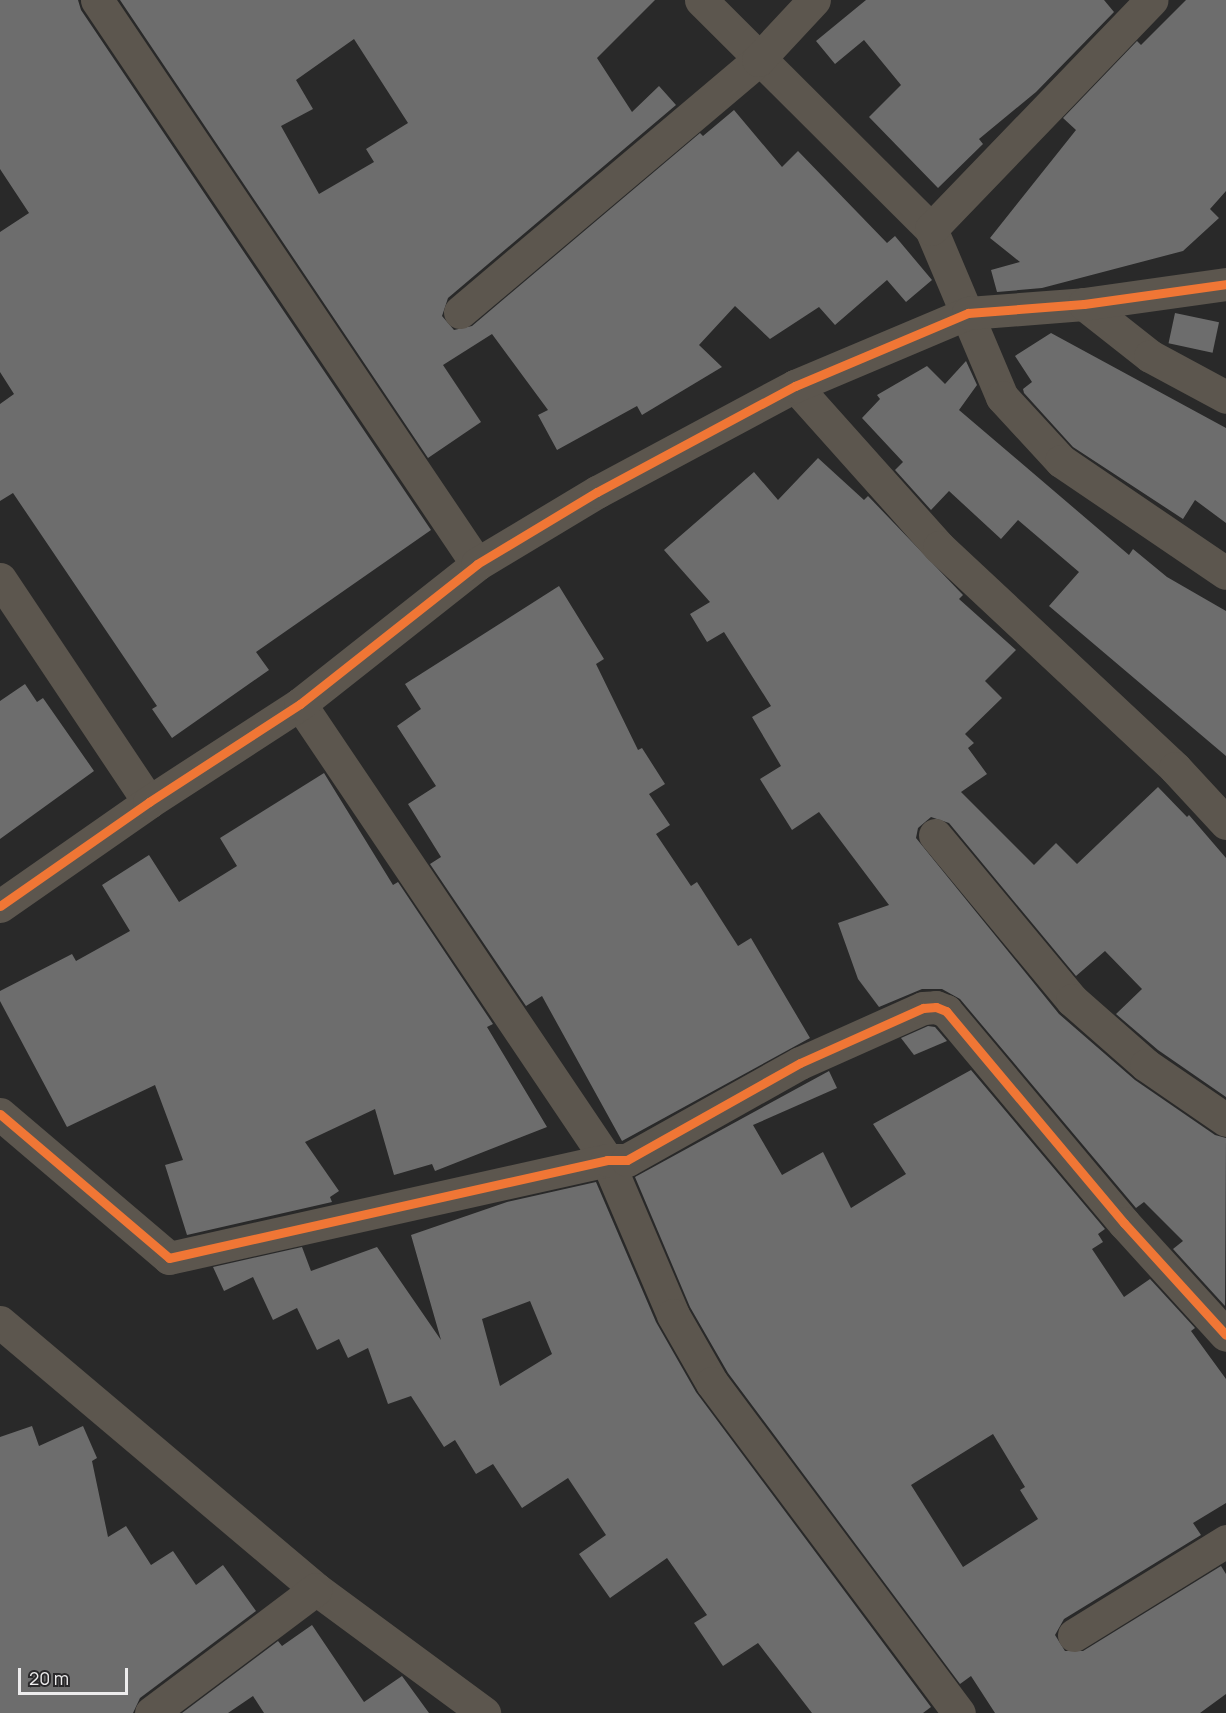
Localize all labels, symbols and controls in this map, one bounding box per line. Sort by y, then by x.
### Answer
scale bar [21,1656,130,1694]
text: 20 m [29,1666,69,1690]

